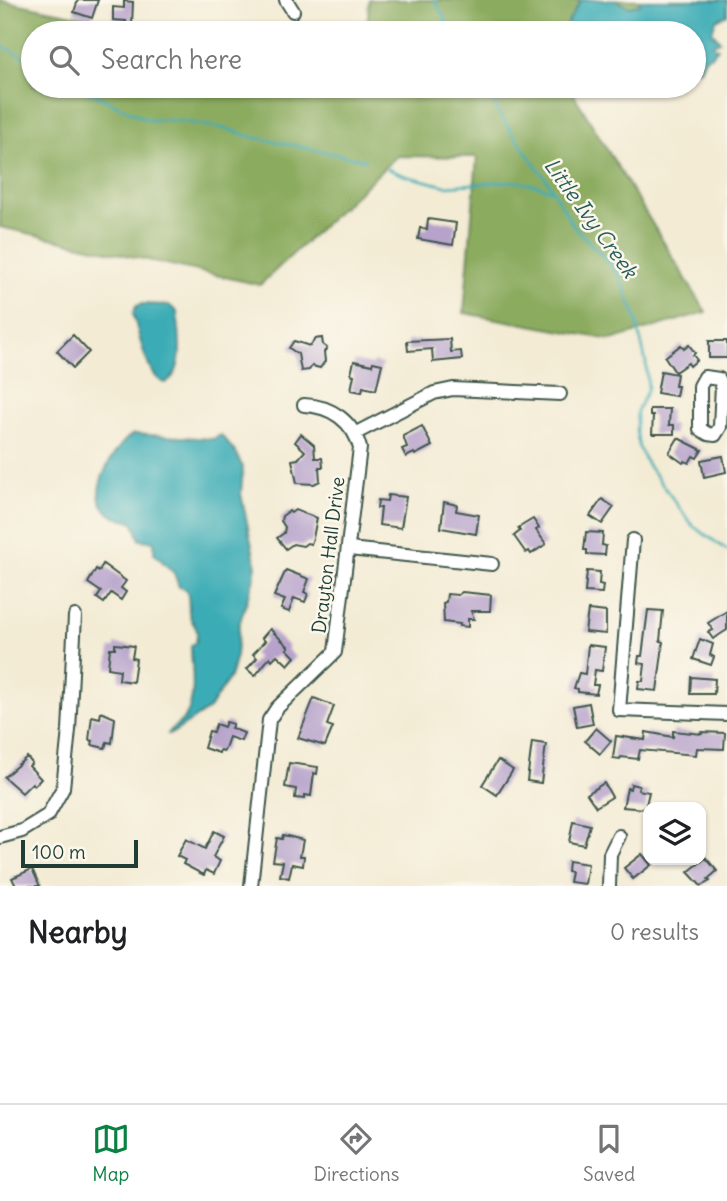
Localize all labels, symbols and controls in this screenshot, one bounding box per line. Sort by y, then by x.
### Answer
search box [21,21,706,98]
icon: search [45,41,83,79]
text: Search here [101,43,242,76]
water label: Little Ivy Creek [538,153,644,284]
street label: Drayton Hall Drive [306,475,350,635]
map controls [643,802,706,865]
button: layers [643,802,706,865]
scale bar [21,837,138,869]
text: 100 m [32,840,86,864]
text: Nearby [28,913,128,951]
text: 0 results [610,917,699,946]
tab: Map [92,1120,130,1186]
tab: Directions [314,1120,399,1186]
tab: Saved [583,1120,635,1186]

